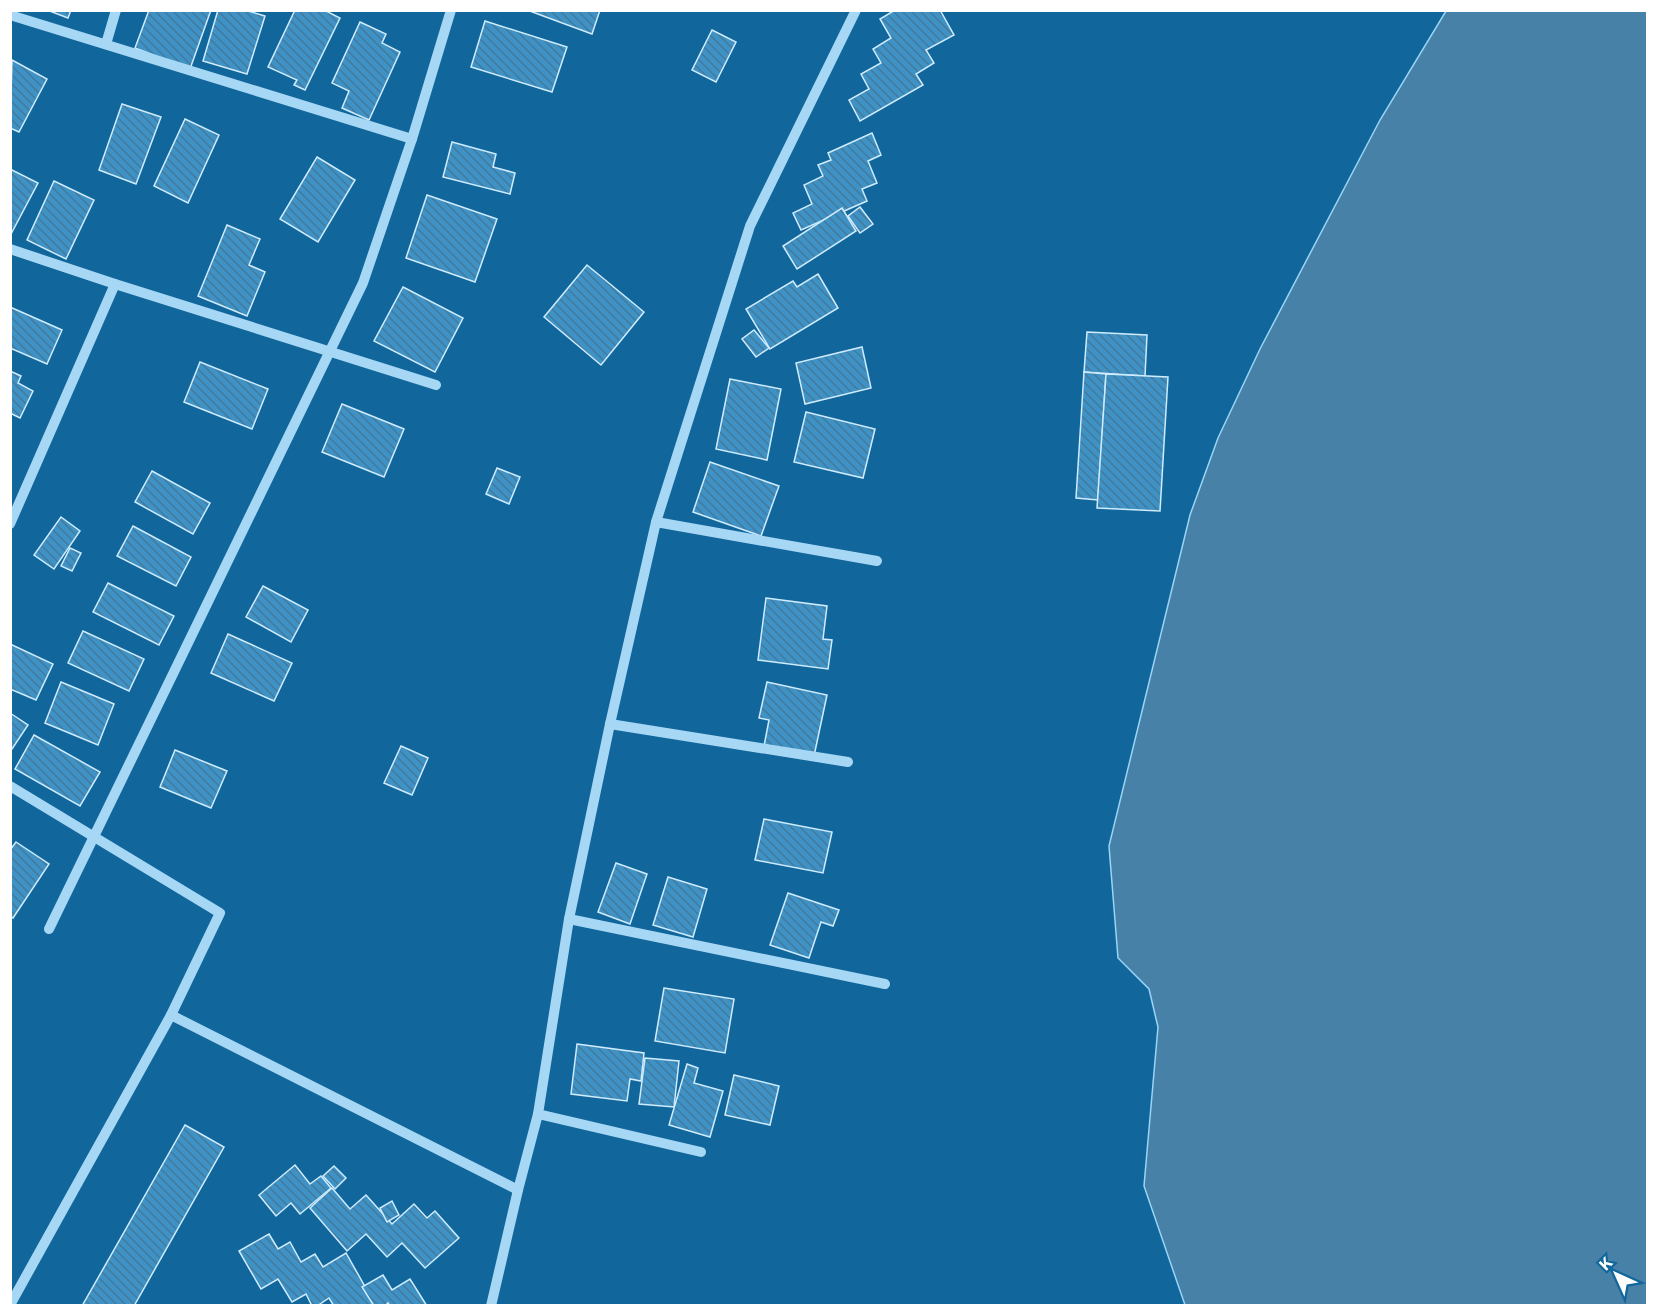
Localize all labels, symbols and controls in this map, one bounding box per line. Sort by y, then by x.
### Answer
north arrow [1586,1244,1646,1304]
text: K [1594,1252,1616,1274]

